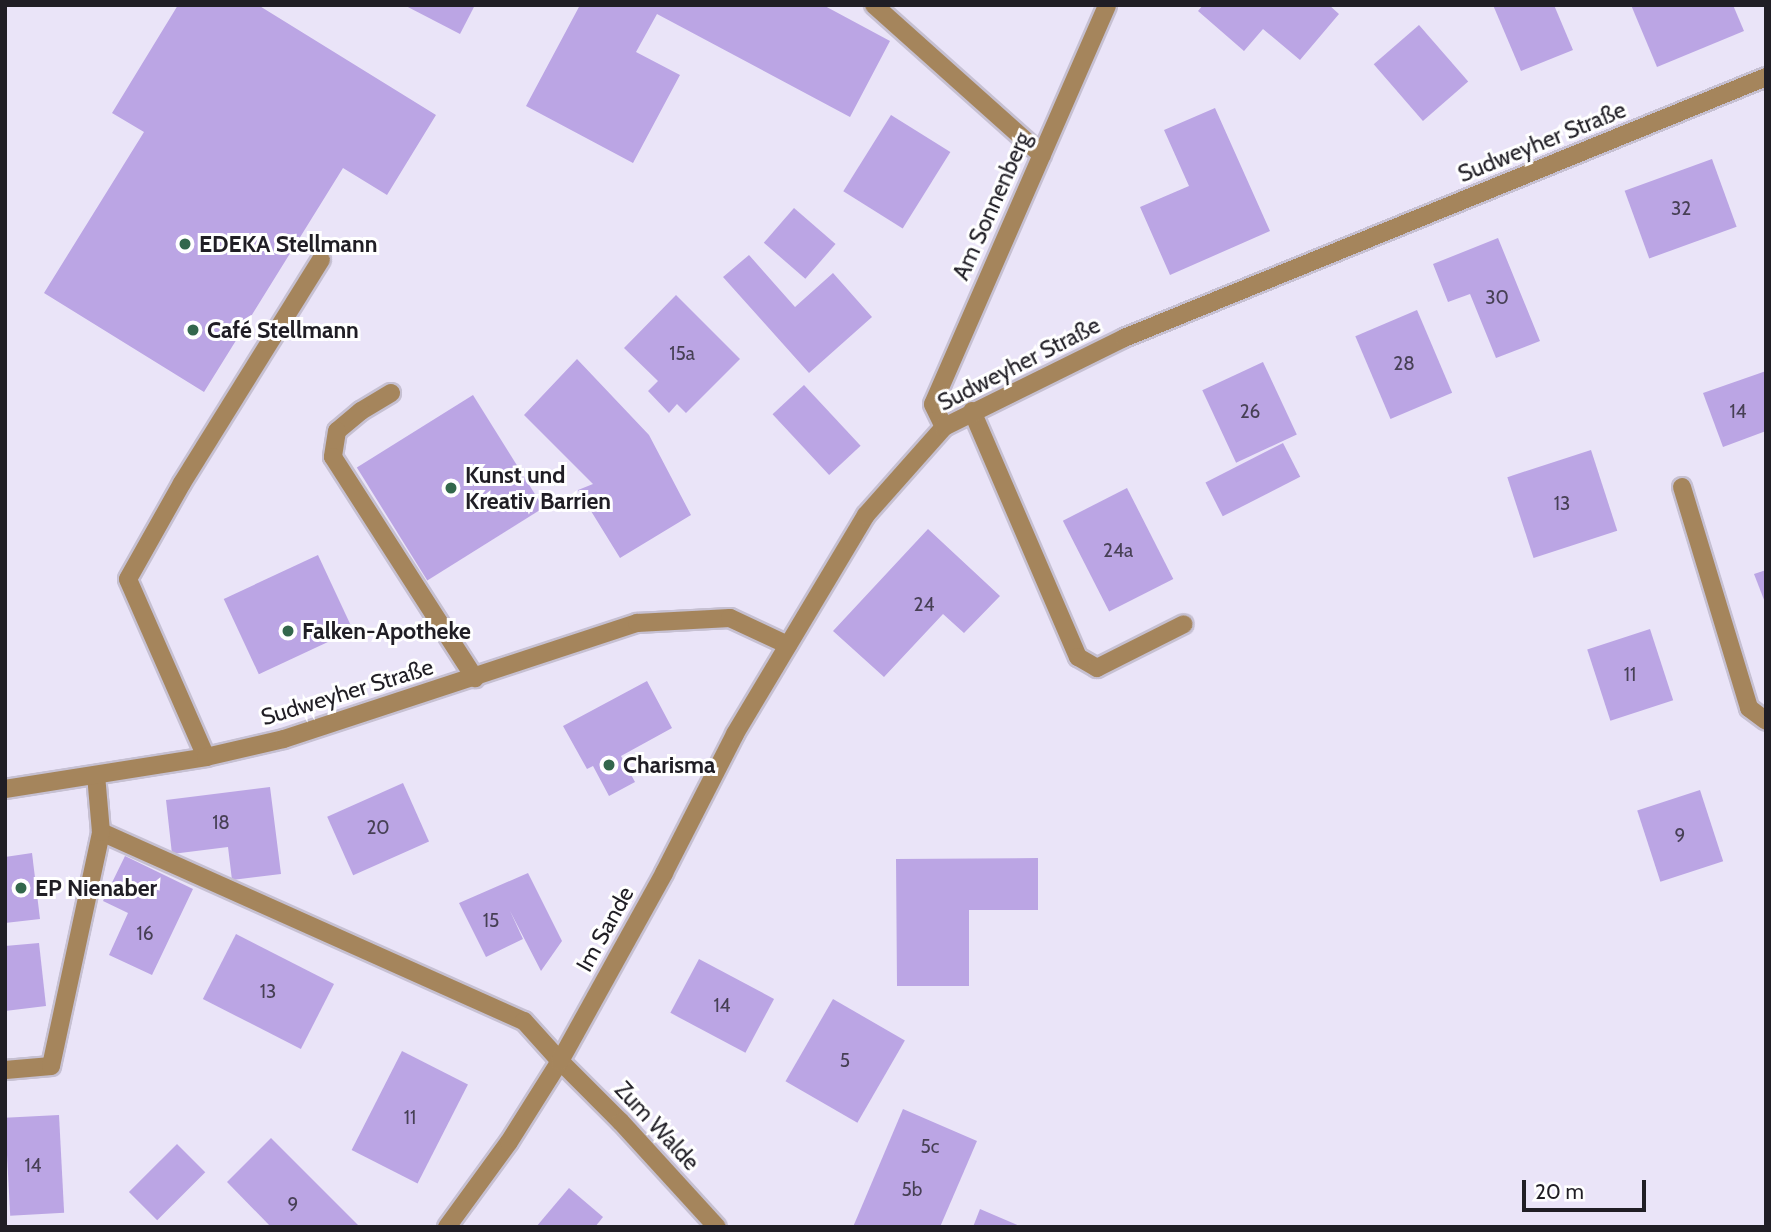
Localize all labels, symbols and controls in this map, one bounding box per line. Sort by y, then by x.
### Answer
street label: Sudweyher Straße [1454,96,1630,188]
street label: Am Sonnenberg [947,128,1037,284]
house number: 32 [1671,198,1691,220]
place label: EDEKA Stellmann [199,230,377,258]
marker: EDEKA Stellmann [177,236,193,252]
house number: 30 [1485,287,1509,309]
street label: Sudweyher Straße [933,311,1105,417]
place label: Café Stellmann [207,316,359,344]
marker: Café Stellmann [185,322,201,338]
house number: 15a [669,343,695,365]
house number: 28 [1393,353,1415,375]
house number: 26 [1240,401,1260,423]
house number: 14 [1729,401,1747,423]
place label: Kunst und Kreativ Barrien [465,461,611,515]
marker: Kunst und Kreativ Barrien [443,480,459,496]
house number: 13 [1554,493,1570,515]
house number: 24a [1103,540,1133,562]
house number: 24 [914,594,934,616]
place label: Falken-Apotheke [302,617,471,645]
marker: Falken-Apotheke [280,623,296,639]
street label: Sudweyher Straße [258,653,436,731]
house number: 11 [1624,664,1636,686]
place label: Charisma [623,751,715,779]
marker: Charisma [601,757,617,773]
house number: 18 [212,812,230,834]
house number: 20 [366,817,390,839]
house number: 9 [1675,825,1685,847]
place label: EP Nienaber [35,874,157,902]
marker: EP Nienaber [13,880,29,896]
street label: Im Sande [570,882,640,976]
house number: 15 [483,910,499,932]
house number: 16 [137,923,153,945]
house number: 13 [260,981,276,1003]
house number: 14 [713,995,731,1017]
house number: 5 [840,1050,850,1072]
street label: Zum Walde [609,1076,705,1176]
house number: 11 [404,1107,416,1129]
house number: 5c [921,1136,939,1158]
house number: 14 [24,1155,42,1177]
scale bar [1526,1166,1650,1210]
house number: 5b [902,1179,922,1201]
text: 20 m [1535,1179,1584,1204]
house number: 9 [288,1194,298,1216]

